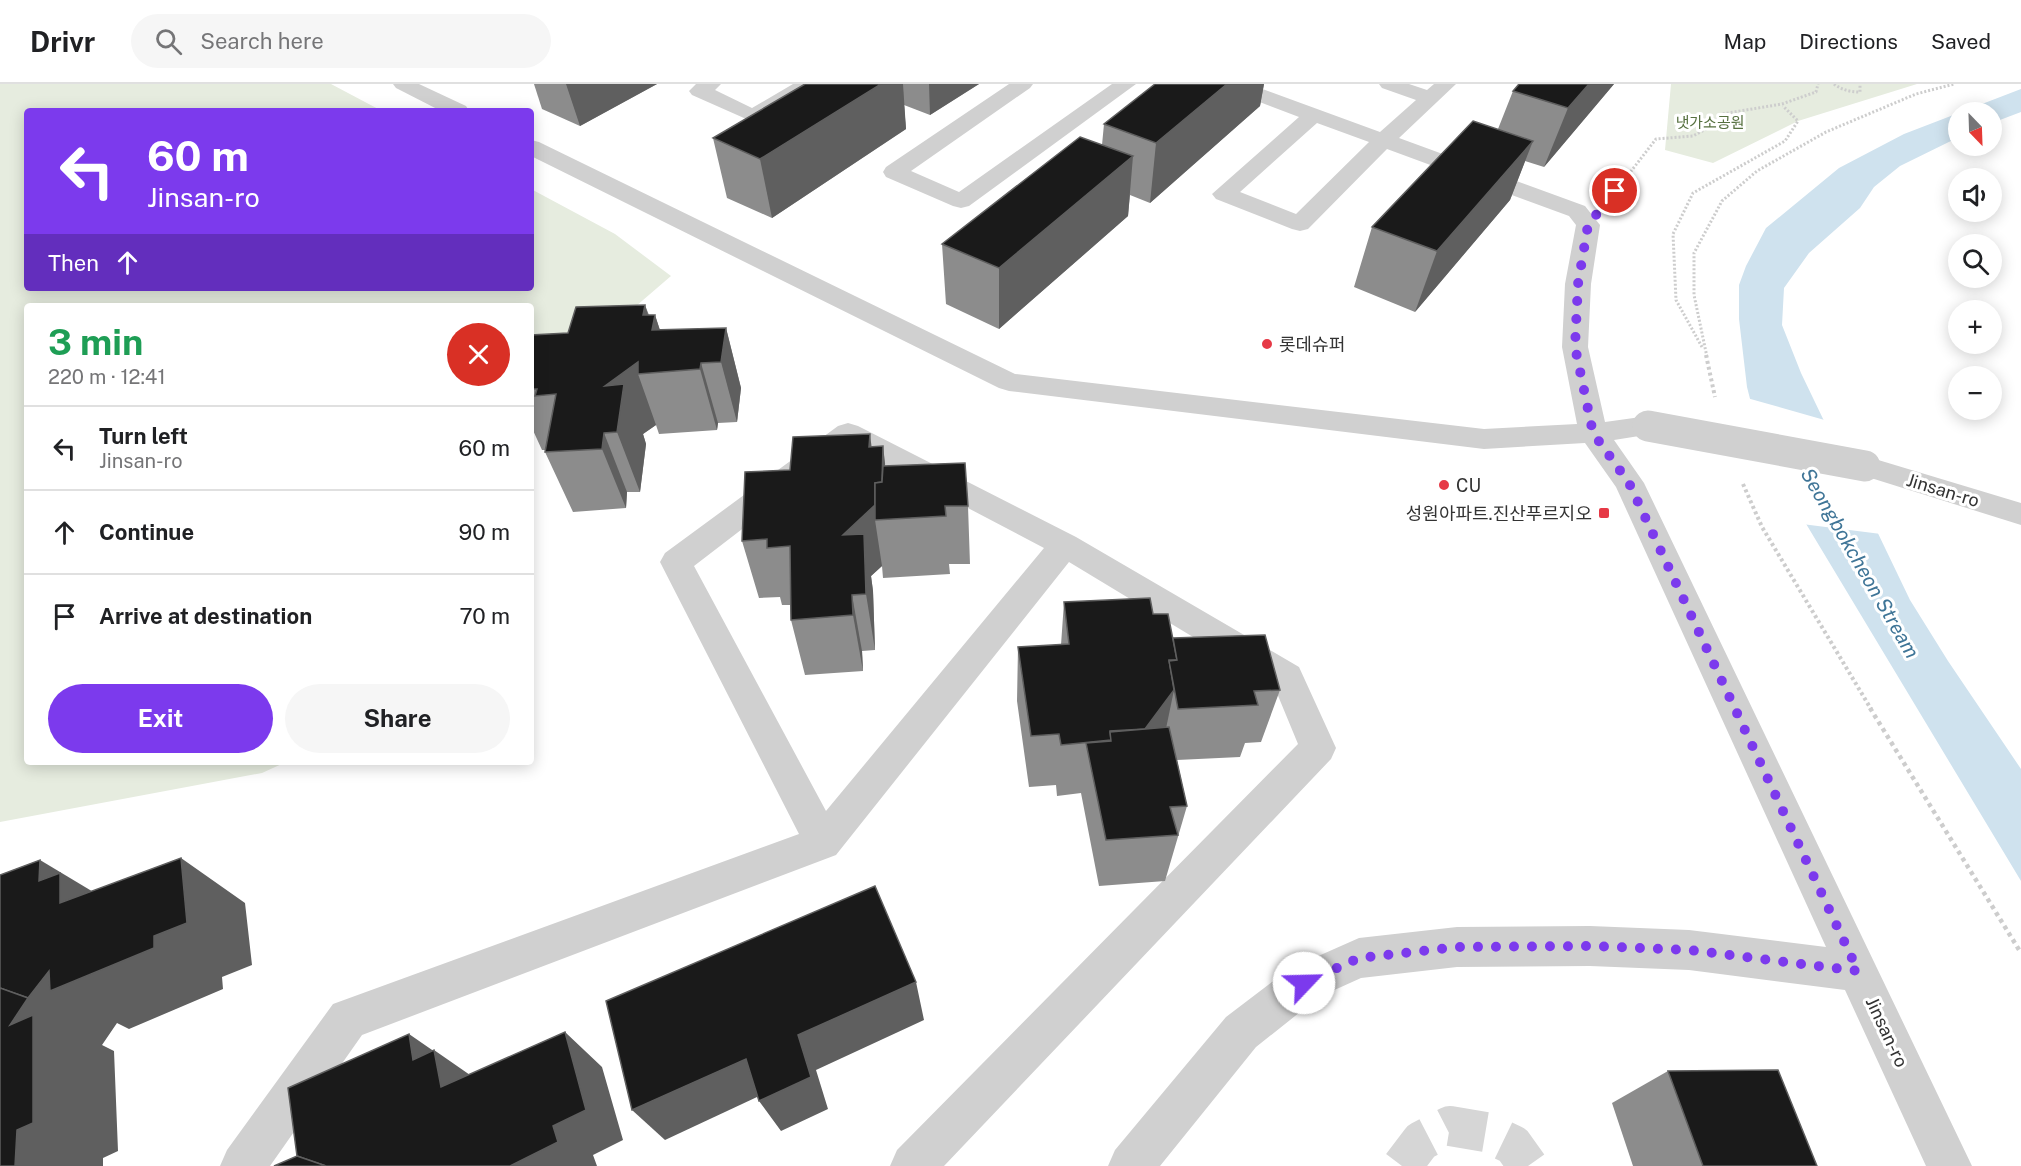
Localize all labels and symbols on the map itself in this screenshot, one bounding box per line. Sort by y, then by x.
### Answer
north arrow [1948,102,2002,156]
park label: 냇가소공원 [1675,114,1745,131]
pin [1589,165,1640,216]
place label: 롯데슈퍼 [1279,334,1345,355]
marker: 롯데슈퍼 [1260,337,1274,351]
water label: Seongbokcheon Stream [1796,464,1924,662]
street label: Jinsan-ro [1904,469,1982,511]
place label: CU [1456,475,1481,496]
marker: CU [1437,478,1451,492]
place label: 성원아파트.진산푸르지오 [1406,503,1592,524]
marker: 성원아파트.진산푸르지오 [1597,506,1611,520]
position arrow [1272,951,1336,1015]
street label: Jinsan-ro [1862,993,1912,1071]

